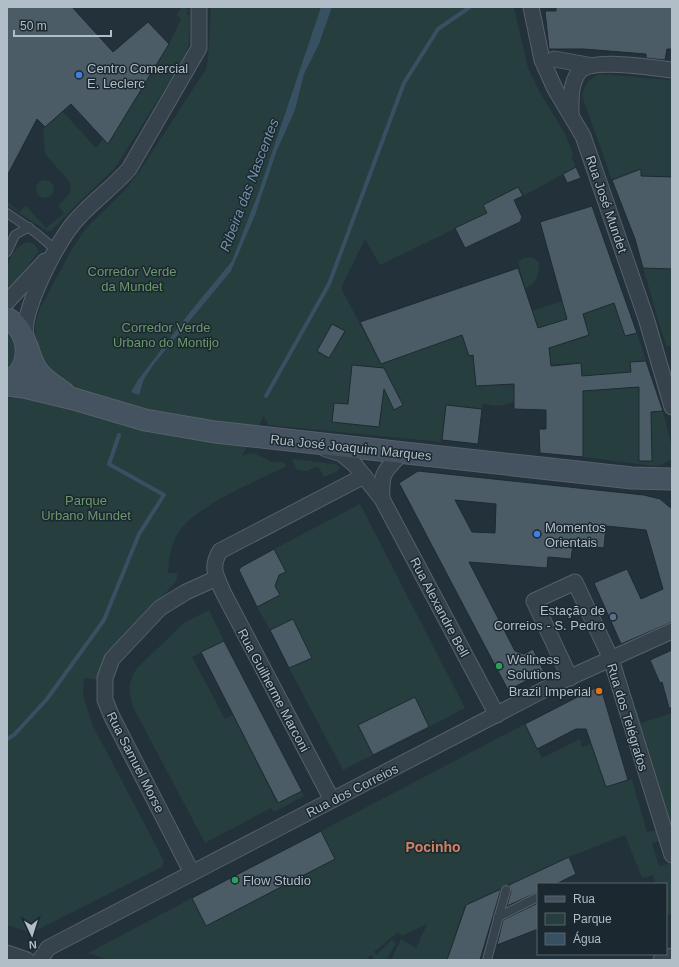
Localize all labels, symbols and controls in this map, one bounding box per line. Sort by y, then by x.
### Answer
scale bar [14,12,111,38]
text: 50 m [20,19,47,33]
place label: Centro Comercial E. Leclerc [87,61,188,91]
marker: Centro Comercial E. Leclerc [74,70,84,80]
water label: Ribeira das Nascentes [216,116,282,254]
street label: Rua José Mundet [583,154,630,255]
park label: Corredor Verde da Mundet [88,264,176,294]
park label: Corredor Verde Urbano do Montijo [113,320,219,350]
street label: Rua José Joaquim Marques [270,432,433,463]
park label: Parque Urbano Mundet [41,493,131,523]
place label: Momentos Orientais [545,520,606,550]
marker: Momentos Orientais [532,529,542,539]
street label: Rua Alexandre Bell [407,555,472,660]
place label: Estação de Correios - S. Pedro [494,603,605,633]
marker: Estação de Correios - S. Pedro [608,612,618,622]
street label: Rua Guilherme Marconi [235,626,312,754]
place label: Wellness Solutions [507,652,561,682]
marker: Wellness Solutions [494,661,504,671]
street label: Rua dos Telégrafos [604,662,651,773]
place label: Brazil Imperial [509,684,591,699]
marker: Brazil Imperial [594,686,604,696]
street label: Rua Samuel Morse [104,709,167,815]
street label: Rua dos Correios [304,761,401,820]
district label: Pocinho [405,839,461,855]
place label: Flow Studio [243,873,311,888]
marker: Flow Studio [230,875,240,885]
legend [537,883,667,955]
text: Rua [573,892,595,906]
text: Parque [573,912,612,926]
north arrow [12,915,52,955]
text: Água [573,931,601,946]
text: N [28,939,37,951]

